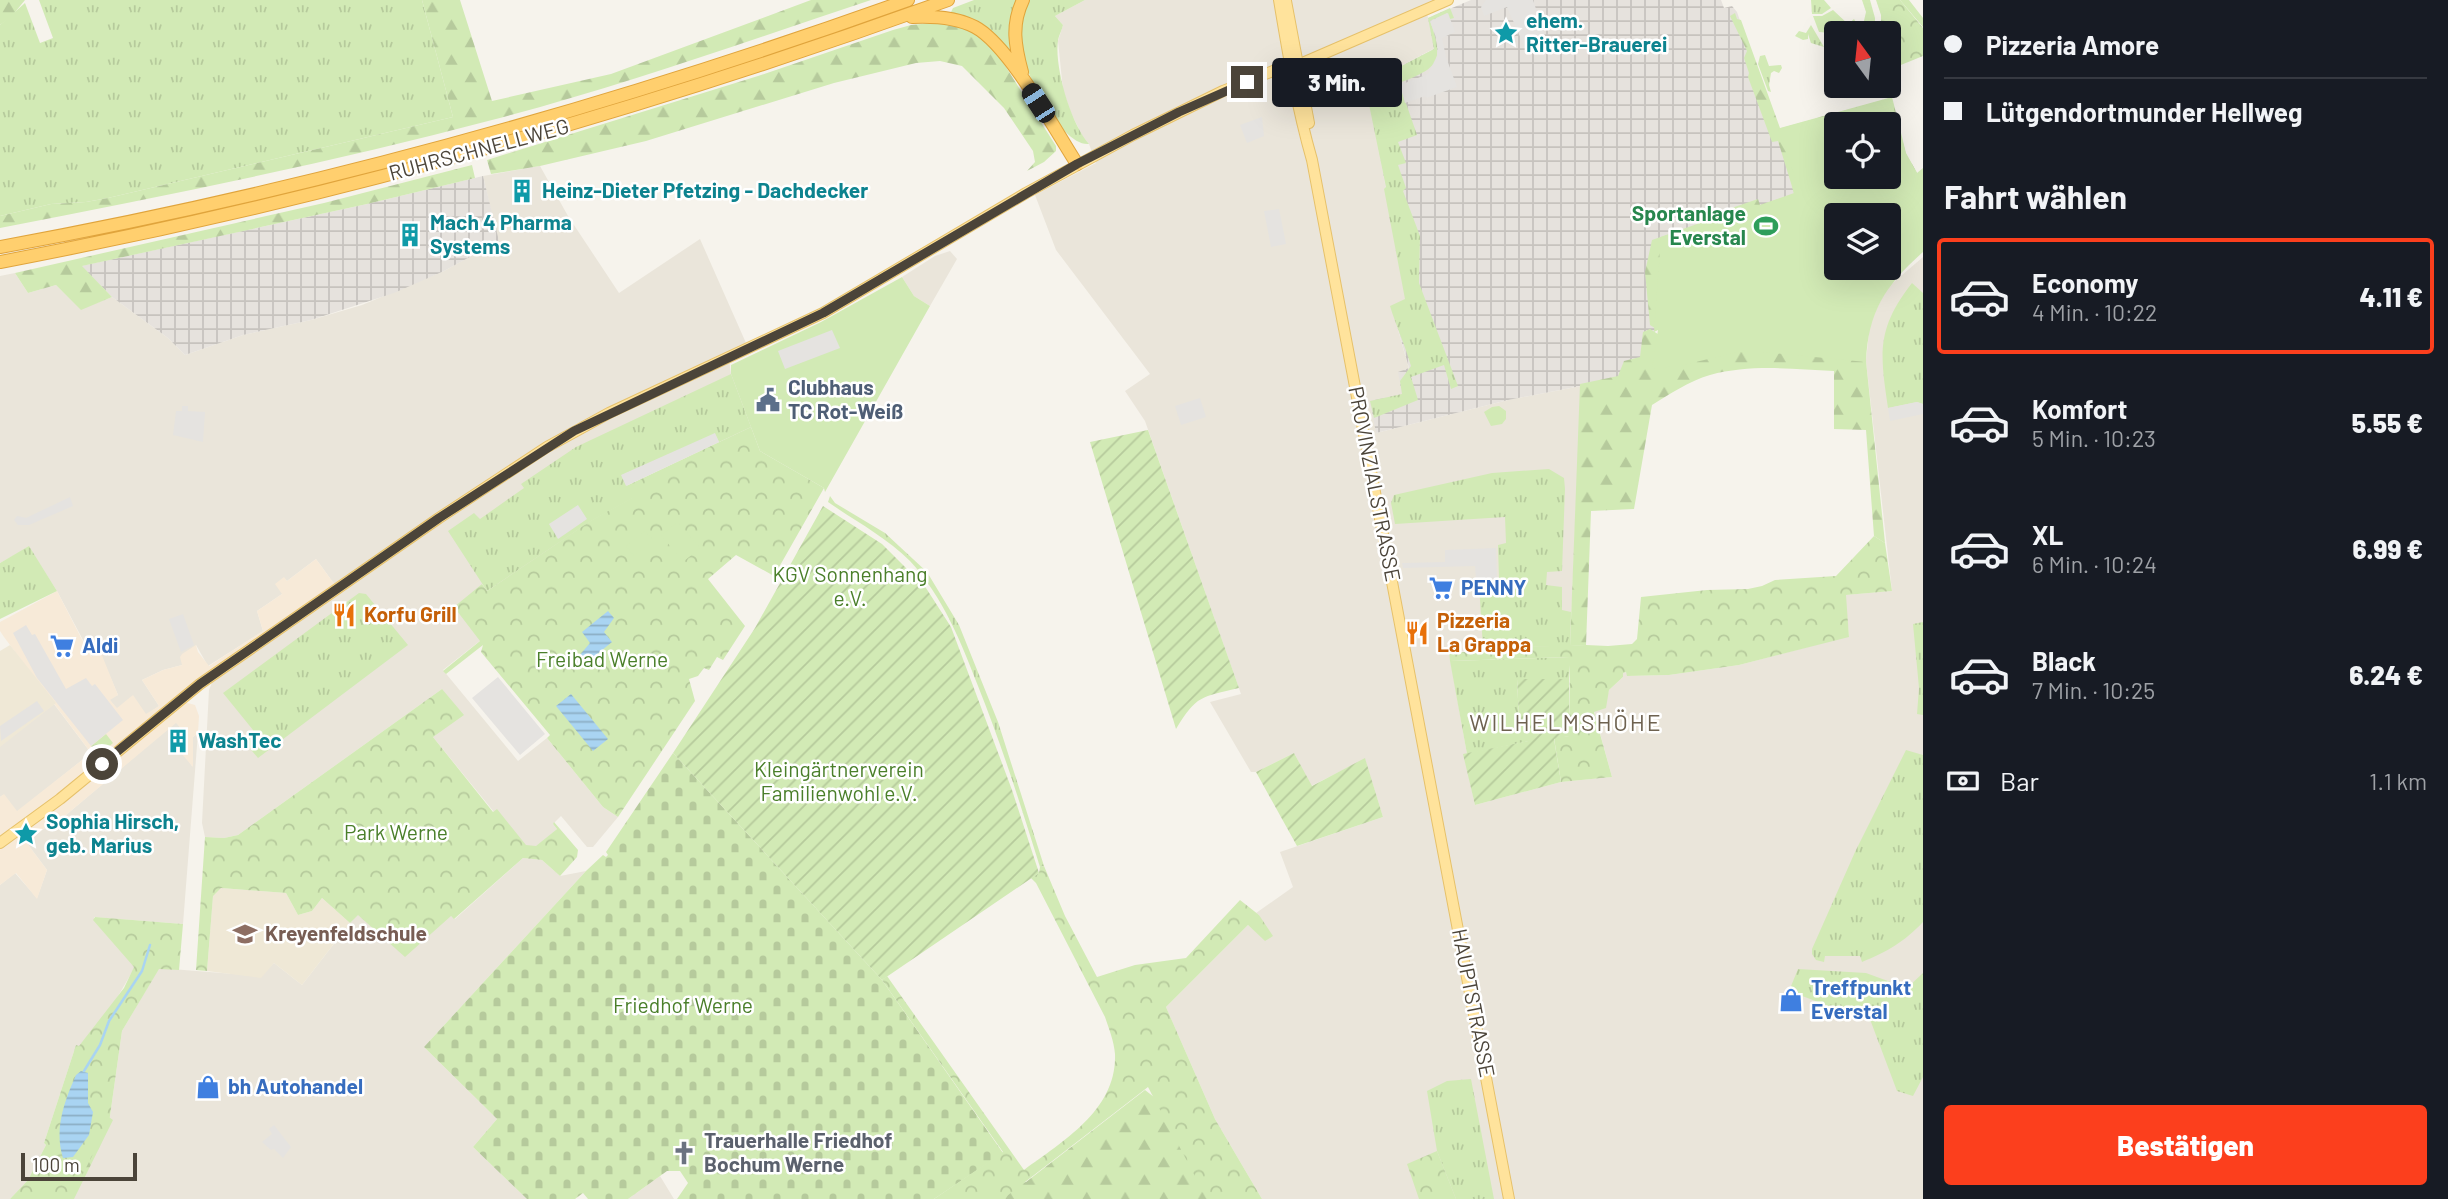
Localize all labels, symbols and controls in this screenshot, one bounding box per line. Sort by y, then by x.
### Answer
place label: ehem. Ritter-Brauerei [1526,7,1667,56]
place icon: ehem. Ritter-Brauerei [1492,19,1520,47]
north arrow [1824,21,1900,98]
map controls [1824,21,1901,280]
text: Pizzeria Amore [1986,29,2159,60]
callout: 3 Min. [1272,57,1401,106]
route end [1231,66,1263,98]
text: 3 Min. [1308,68,1366,96]
car [1018,80,1059,126]
text: Lütgendortmunder Hellweg [1986,96,2302,127]
street label: RUHRSCHNELLWEG [386,112,571,185]
button: locate [1824,112,1901,189]
building icon: Heinz-Dieter Pfetzing - Dachdecker [508,177,536,205]
place label: Heinz-Dieter Pfetzing - Dachdecker [542,177,868,202]
text: Fahrt wählen [1944,177,2127,215]
place label: Sportanlage Everstal [1632,200,1746,249]
button: layers [1824,203,1901,280]
place label: Mach 4 Pharma Systems [430,209,572,258]
sports icon: Sportanlage Everstal [1752,212,1780,240]
building icon: Mach 4 Pharma Systems [396,221,424,249]
icon: car [1948,265,2011,328]
text: Economy [2032,267,2138,298]
text: 4.11 € [2359,281,2423,312]
text: 4 Min. · 10:22 [2032,298,2157,326]
place label: Clubhaus TC Rot-Weiß [788,374,903,423]
street label: PROVINZIALSTRASSE [1344,384,1407,584]
public building icon: Clubhaus TC Rot-Weiß [754,386,782,414]
icon: car [1948,391,2011,454]
text: Komfort [2032,393,2127,424]
text: 5.55 € [2352,407,2423,438]
text: 5 Min. · 10:23 [2032,424,2156,452]
icon: car [1948,517,2011,580]
text: XL [2032,519,2063,550]
text: 6.99 € [2352,533,2423,564]
text: 6 Min. · 10:24 [2032,550,2157,578]
park label: KGV Sonnenhang e.V. [772,561,928,610]
supermarket icon: PENNY [1427,574,1455,602]
place label: PENNY [1461,574,1527,599]
restaurant icon: Korfu Grill [330,601,358,629]
place label: Korfu Grill [364,601,457,626]
place label: Pizzeria La Grappa [1437,607,1531,656]
restaurant icon: Pizzeria La Grappa [1403,619,1431,647]
supermarket icon: Aldi [48,632,76,660]
place label: Aldi [82,632,118,657]
icon: car [1948,643,2011,706]
text: Black [2032,645,2096,676]
park label: Freibad Werne [536,646,668,671]
text: 6.24 € [2349,659,2423,690]
text: 7 Min. · 10:25 [2032,676,2155,704]
district label: WILHELMSHÖHE [1469,708,1663,736]
building icon: WashTec [164,727,192,755]
place label: WashTec [198,727,282,752]
route start [86,748,118,780]
park label: Kleingärtnerverein Familienwohl e.V. [754,756,924,805]
icon: cash [1944,762,1982,800]
text: Bar [2000,765,2039,796]
text: 1.1 km [2369,767,2427,795]
place label: Sophia Hirsch, geb. Marius [46,808,179,857]
park label: Park Werne [344,819,448,844]
place icon: Sophia Hirsch, geb. Marius [12,820,40,848]
school or university icon: Kreyenfeldschule [231,920,259,948]
place label: Kreyenfeldschule [265,920,427,945]
street label: HAUPTSTRASSE [1448,926,1501,1079]
place label: Treffpunkt Everstal [1811,974,1911,1023]
shop icon: Treffpunkt Everstal [1777,986,1805,1014]
park label: Friedhof Werne [613,992,753,1017]
shop icon: bh Autohandel [194,1073,222,1101]
place label: bh Autohandel [228,1073,363,1098]
button: Bestätigen [1944,1105,2427,1185]
place label: Trauerhalle Friedhof Bochum Werne [704,1127,892,1176]
church icon: Trauerhalle Friedhof Bochum Werne [670,1139,698,1167]
scale bar [21,1150,136,1182]
text: 100 m [32,1153,80,1176]

